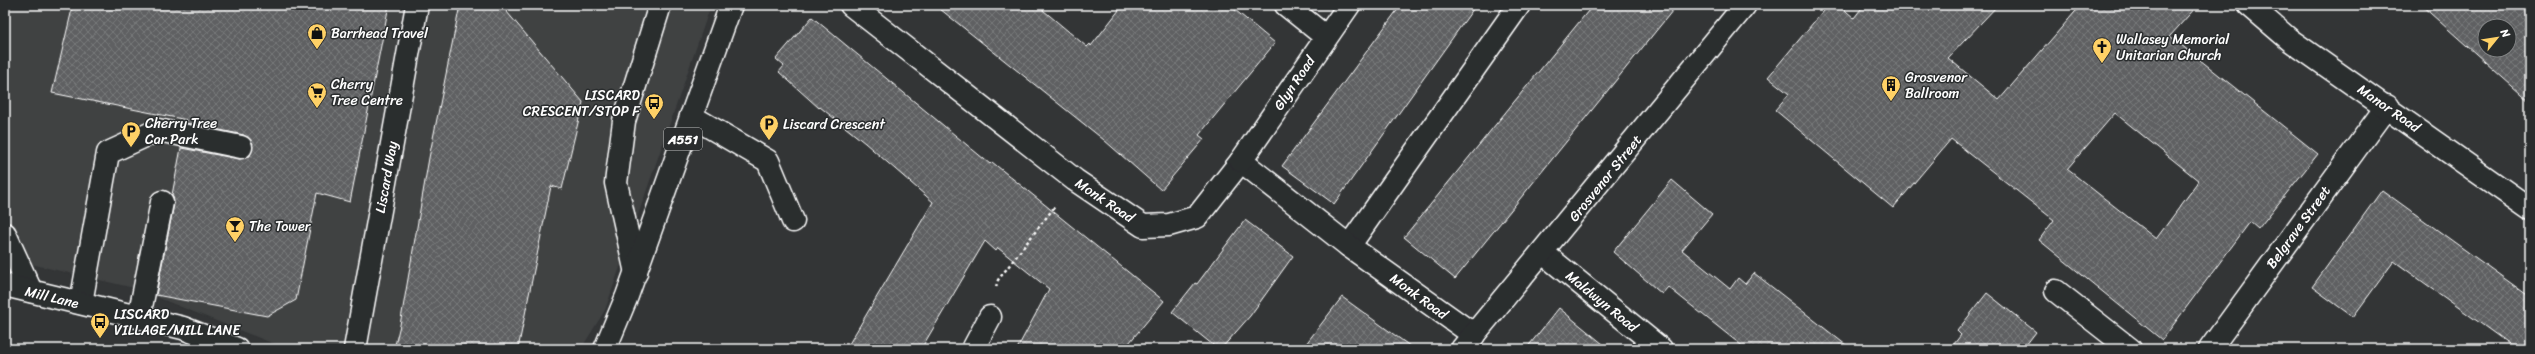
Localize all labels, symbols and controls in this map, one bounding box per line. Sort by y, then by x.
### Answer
north arrow [2477,18,2517,58]
place label: Barrhead Travel [331,21,429,46]
shop icon: Barrhead Travel [306,22,328,50]
text: N [2495,24,2516,42]
place label: Wallasey Memorial Unitarian Church [2116,27,2230,68]
church icon: Wallasey Memorial Unitarian Church [2091,36,2113,64]
street label: Glyn Road [1267,50,1323,116]
place label: Grosvenor Ballroom [1905,65,1968,106]
place label: Cherry Tree Centre [331,72,403,113]
building icon: Grosvenor Ballroom [1880,74,1902,102]
street label: Manor Road [2352,77,2427,140]
supermarket icon: Cherry Tree Centre [306,81,328,109]
place label: LISCARD CRESCENT/STOP F [523,83,641,124]
bus stop icon: LISCARD CRESCENT/STOP F [643,92,665,120]
place label: Cherry Tree Car Park [145,111,217,152]
place label: Liscard Crescent [783,112,886,137]
parking icon: Liscard Crescent [758,113,780,141]
parking icon: Cherry Tree Car Park [120,120,142,148]
road number: A551 [664,128,702,150]
street label: Grosvenor Street [1562,129,1649,227]
street label: Liscard Way [368,138,405,215]
street label: Monk Road [1070,171,1141,230]
street label: Belgrave Street [2260,180,2337,274]
place label: The Tower [249,214,312,239]
bar icon: The Tower [224,215,246,243]
street label: Maldwyn Road [1560,264,1645,340]
street label: Monk Road [1384,267,1455,327]
street label: Mill Lane [22,279,82,316]
place label: LISCARD VILLAGE/MILL LANE [114,302,241,343]
bus stop icon: LISCARD VILLAGE/MILL LANE [89,311,111,339]

